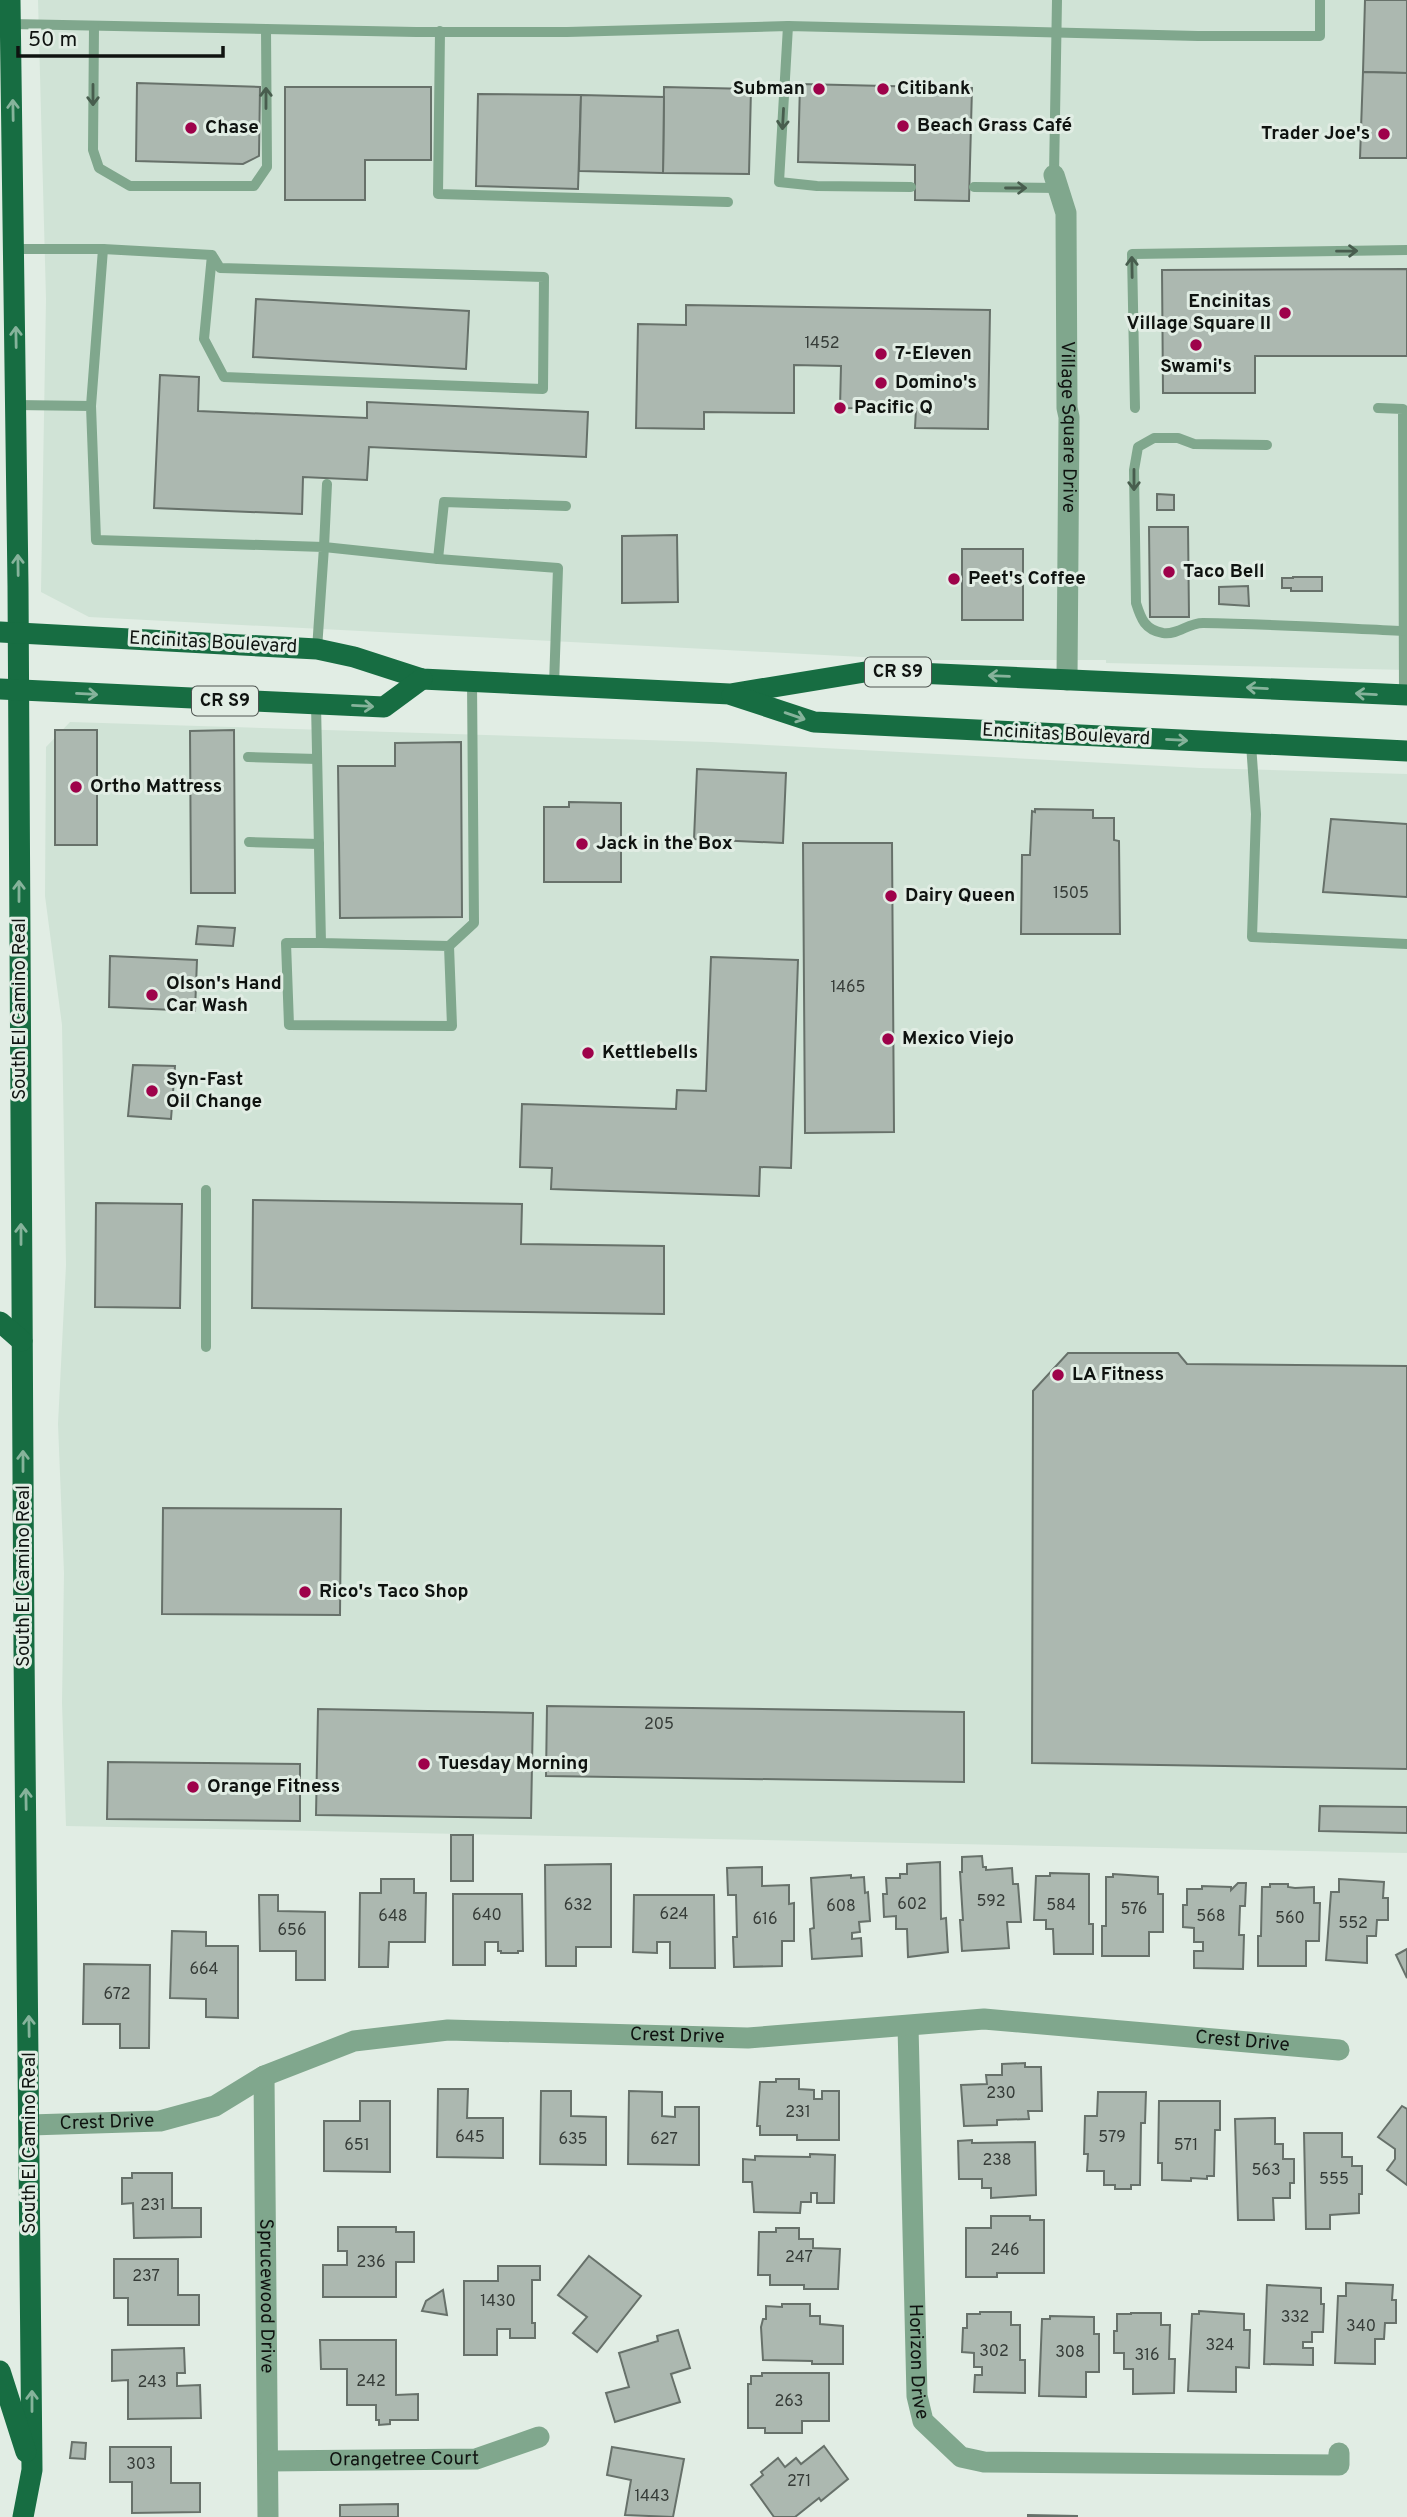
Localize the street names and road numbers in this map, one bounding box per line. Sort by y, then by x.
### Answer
street label: Village Square Drive [1054,341,1081,513]
street label: Encinitas Boulevard [128,627,298,659]
road number: CR S9 [865,658,931,686]
road number: CR S9 [192,686,258,716]
street label: Encinitas Boulevard [981,719,1151,751]
street label: South El Camino Real [8,918,32,1100]
street label: South El Camino Real [12,1485,36,1667]
street label: Crest Drive [630,2023,725,2049]
street label: Crest Drive [1194,2025,1291,2058]
street label: South El Camino Real [18,2052,42,2234]
street label: Crest Drive [59,2109,155,2136]
street label: Sprucewood Drive [253,2218,279,2374]
street label: Horizon Drive [903,2304,934,2422]
street label: Orangetree Court [329,2447,479,2472]

